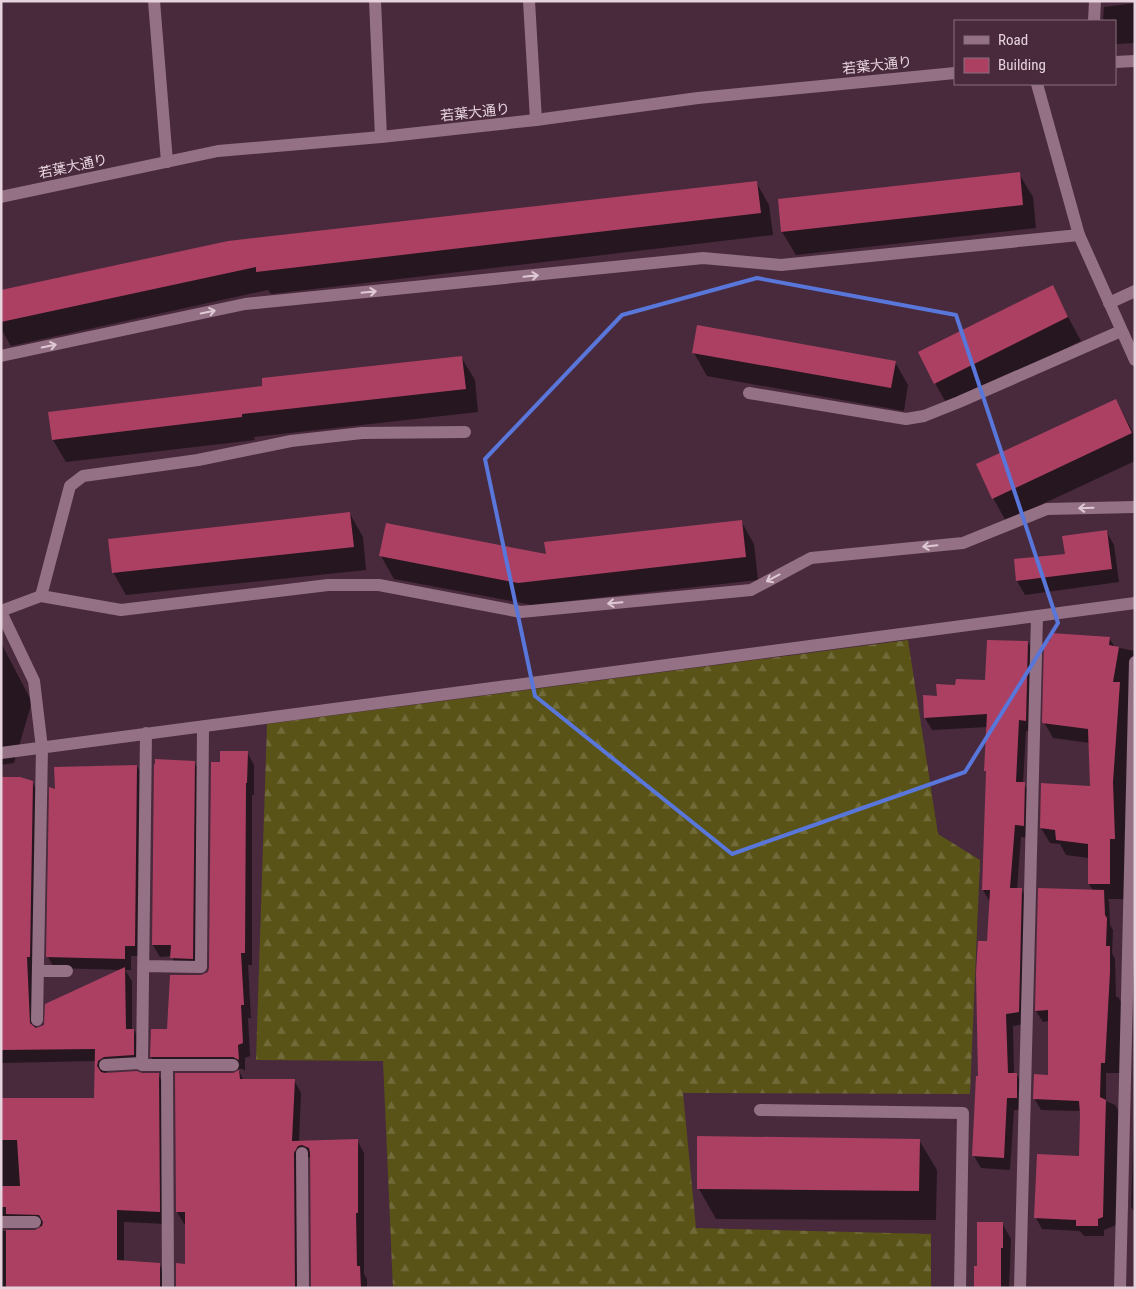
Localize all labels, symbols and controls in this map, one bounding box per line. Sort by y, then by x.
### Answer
legend [954,20,1116,85]
text: Road [998,31,1028,49]
street label: 若葉大通り [841,53,913,77]
text: Building [998,56,1046,74]
street label: 若葉大通り [439,100,511,124]
street label: 若葉大通り [37,151,109,181]
one-way arrow [522,272,538,281]
one-way arrow [361,288,377,297]
one-way arrow [200,307,216,317]
one-way arrow [41,341,57,350]
one-way arrow [1078,504,1094,513]
one-way arrow [923,542,939,551]
one-way arrow [767,574,781,584]
one-way arrow [607,598,623,608]

